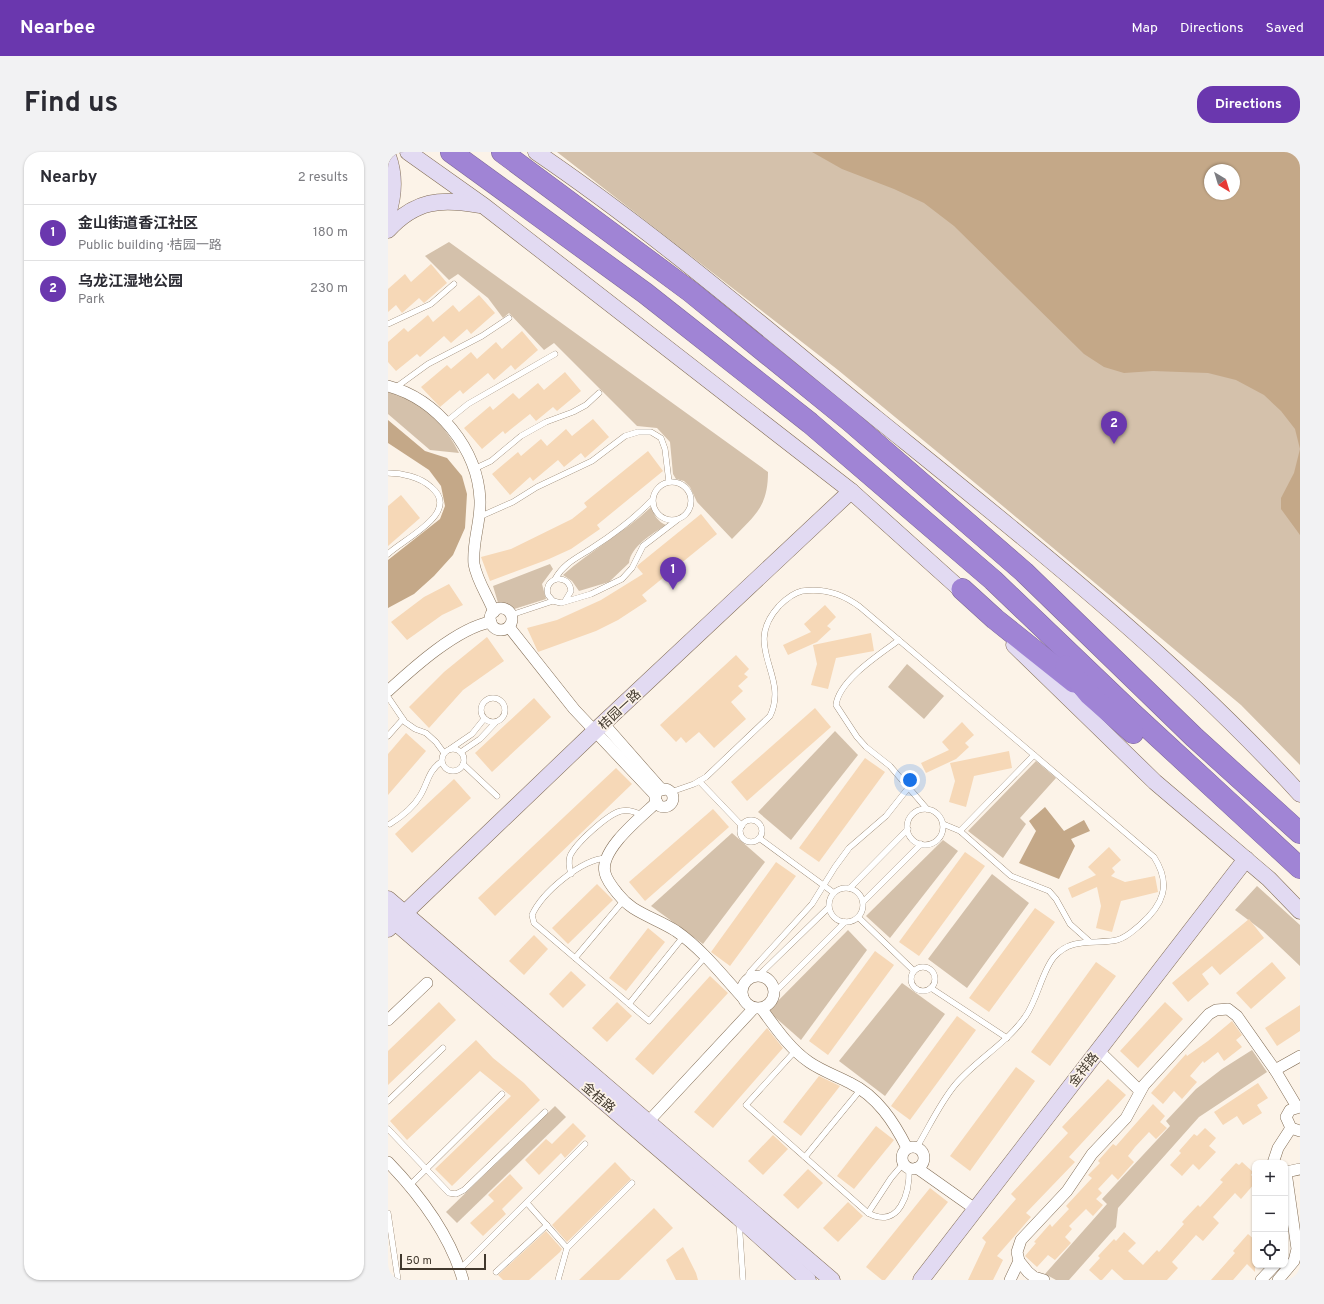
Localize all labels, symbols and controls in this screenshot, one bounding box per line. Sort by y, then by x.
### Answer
text: Nearbee [20,16,95,40]
text: Map [1132,20,1158,37]
text: Directions [1180,20,1244,37]
text: Saved [1266,20,1304,37]
text: Find us [24,86,118,122]
button: Directions [1197,86,1300,123]
north arrow [1204,164,1240,200]
text: Nearby [40,167,97,189]
text: 2 results [298,170,348,186]
text: 金山街道香江社区 [78,215,198,234]
text: 1 [50,225,56,241]
text: 180 m [313,225,348,241]
text: Public building · 桔园一路 [78,238,222,254]
text: 乌龙江湿地公园 [78,273,183,292]
text: 2 [49,281,57,297]
text: 230 m [310,281,348,297]
text: Park [78,292,105,308]
pin: 2 [1101,411,1127,444]
pin: 1 [660,557,686,590]
street label: 桔园一路 [596,687,645,734]
your location [900,770,920,790]
street label: 金祥路 [1065,1049,1103,1091]
street label: 金桔路 [578,1079,618,1117]
map controls [1252,1160,1288,1268]
button: + [1252,1160,1288,1196]
button: − [1252,1196,1288,1232]
button: locate [1252,1232,1288,1268]
scale bar [400,1252,486,1271]
text: 50 m [406,1254,432,1268]

